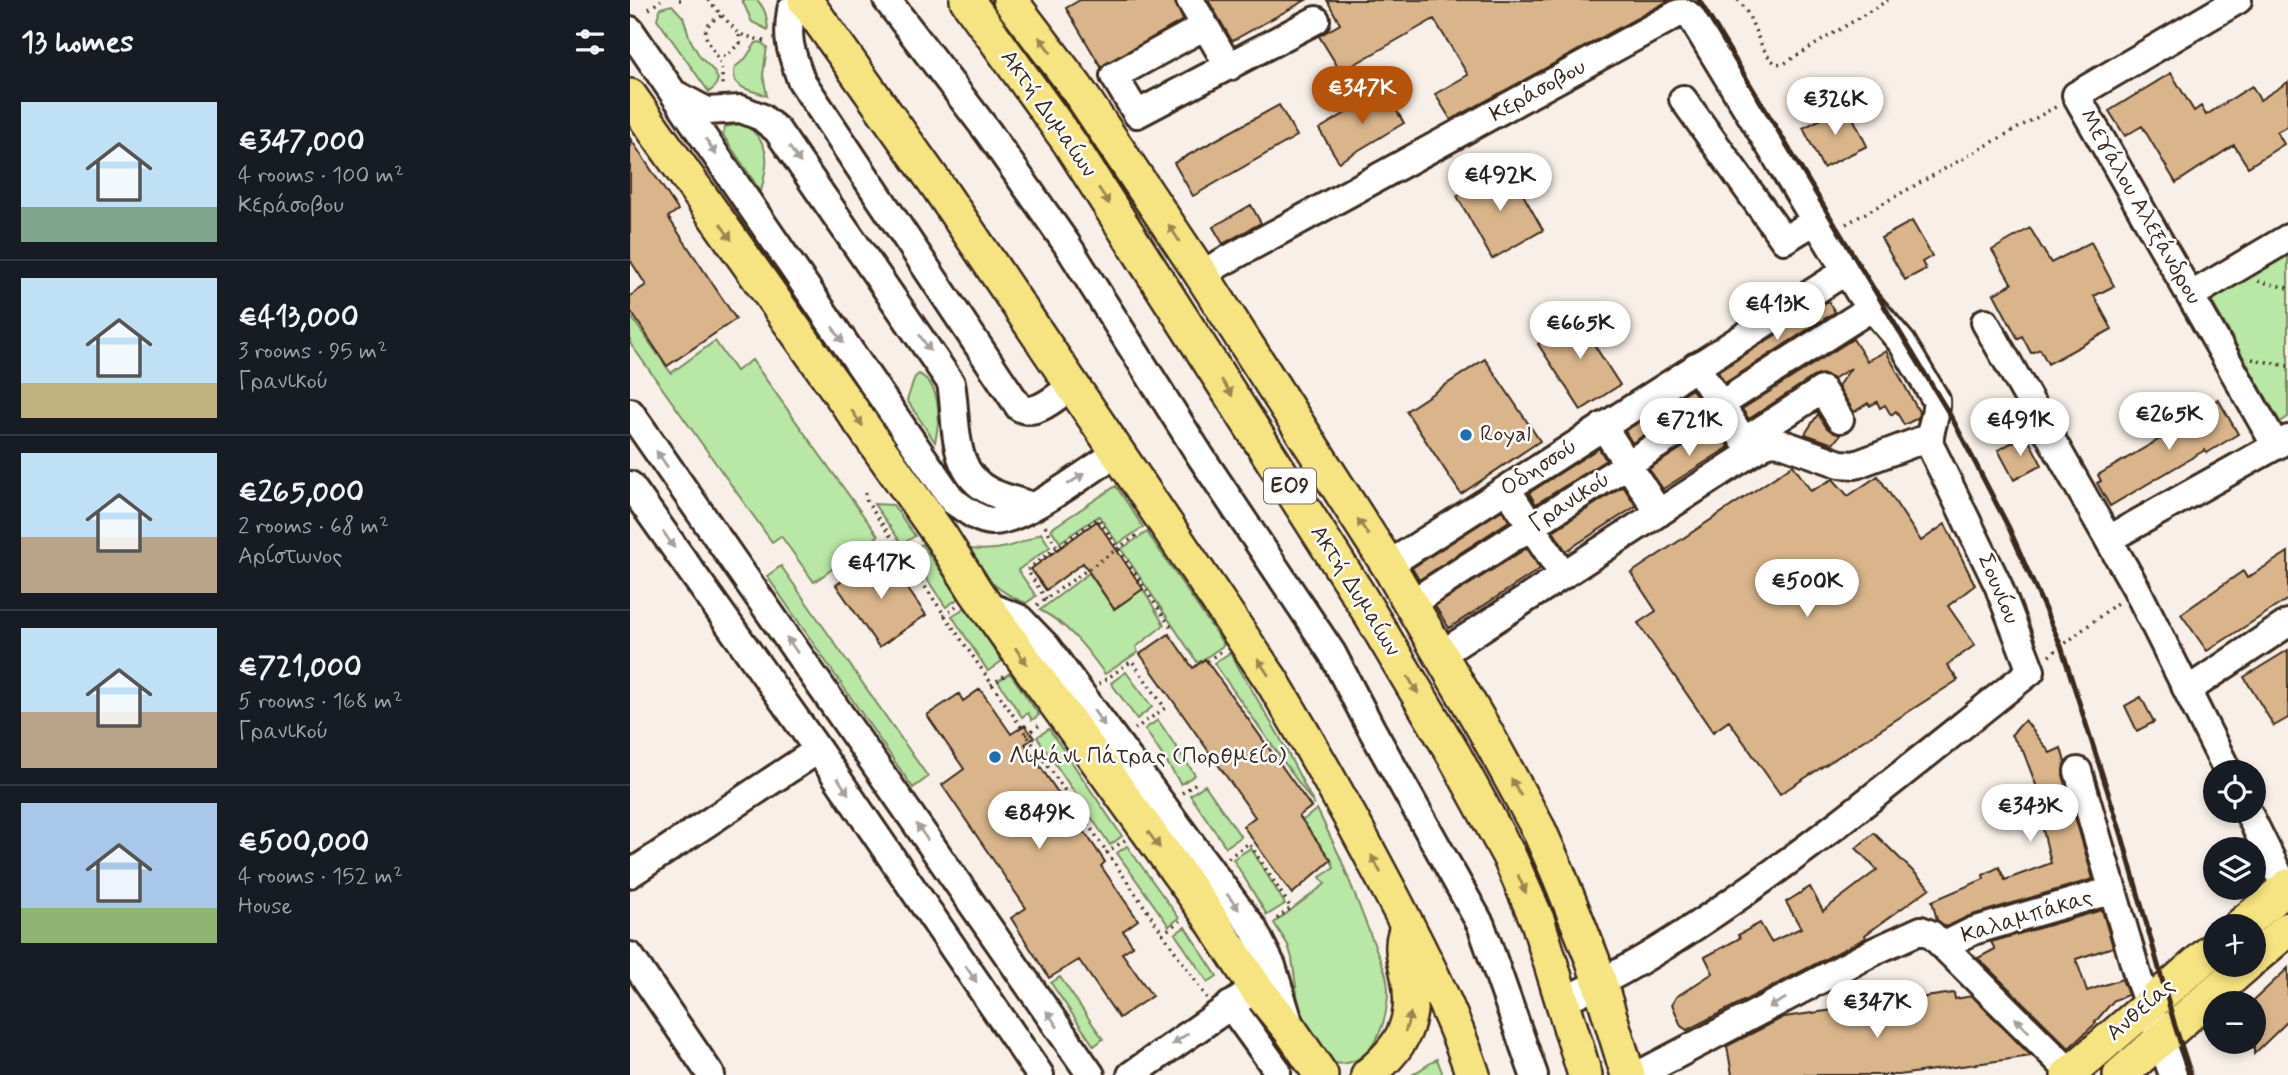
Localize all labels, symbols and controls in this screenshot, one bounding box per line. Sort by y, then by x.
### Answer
text: 13 homes [21,23,134,62]
icon: filters [571,23,609,61]
one-way arrow [1038,36,1052,55]
street label: Ακτή Δυμαίων [993,44,1103,184]
street label: Κεράσοβου [1484,52,1592,130]
pin: €347K [1313,66,1411,126]
text: €347K [1328,74,1396,104]
pin: €326K [1786,78,1884,137]
text: €326K [1803,85,1867,115]
street label: Μεγάλου Αλεξάνδρου [2072,104,2208,310]
text: €347,000 [238,122,365,161]
icon: home [77,130,161,214]
one-way arrow [704,137,717,157]
one-way arrow [788,146,802,164]
pin: €492K [1451,154,1549,213]
text: 4 rooms · 100 m² [238,161,404,191]
text: €492K [1464,161,1536,191]
one-way arrow [1097,187,1110,206]
text: Κεράσοβου [238,191,344,221]
one-way arrow [719,223,733,241]
one-way arrow [1167,223,1180,243]
pin: €413K [1728,282,1826,342]
text: €413K [1745,290,1809,320]
text: €413,000 [238,298,359,337]
pin: €665K [1531,302,1629,361]
icon: home [77,306,161,390]
text: €665K [1546,309,1614,339]
one-way arrow [831,326,844,345]
one-way arrow [918,333,931,353]
text: 3 rooms · 95 m² [238,337,387,367]
text: Γρανικού [238,367,328,397]
one-way arrow [1220,378,1233,398]
pin: €265K [2120,392,2218,452]
pin: €721K [1640,398,1738,458]
pin: €491K [1971,398,2069,458]
text: €265K [2135,400,2203,430]
text: €721K [1656,406,1722,436]
text: €491K [1986,406,2054,436]
one-way arrow [850,409,864,427]
place label: Royal [1480,420,1531,450]
marker: Royal [1458,427,1474,443]
street label: Οδησσού [1495,432,1583,504]
one-way arrow [656,449,669,468]
street label: Γρανικού [1524,465,1616,539]
road number: ΕΟ9 [1264,468,1316,504]
one-way arrow [1067,472,1085,486]
text: €265,000 [238,473,364,512]
icon: home [77,481,161,565]
text: 2 rooms · 68 m² [238,512,389,542]
one-way arrow [1357,517,1370,537]
street label: Ακτή Δυμαίων [1303,520,1407,662]
one-way arrow [662,531,676,549]
text: Αρίστωνος [238,542,342,572]
pin: €417K [832,542,930,601]
text: €417K [847,549,915,579]
street label: Σουνίου [1970,549,2026,629]
pin: €500K [1758,560,1856,619]
text: €500K [1771,567,1843,597]
one-way arrow [785,636,799,654]
one-way arrow [1014,647,1028,665]
text: €721,000 [238,648,362,687]
icon: home [77,656,161,740]
one-way arrow [1256,657,1269,677]
one-way arrow [1406,675,1419,694]
text: 5 rooms · 168 m² [238,687,403,717]
one-way arrow [1092,709,1106,727]
text: Γρανικού [238,717,328,747]
place label: Λιμάνι Πάτρας (Πορθμείο) [1009,742,1286,772]
marker: Λιμάνι Πάτρας (Πορθμείο) [987,749,1003,765]
map controls [2203,760,2266,1054]
button: locate [2203,760,2266,823]
one-way arrow [1510,776,1522,796]
one-way arrow [836,777,850,795]
pin: €343K [1981,784,2079,844]
pin: €849K [990,792,1088,851]
text: €343K [1997,792,2063,822]
text: €849K [1004,799,1074,829]
text: €500,000 [238,823,369,862]
one-way arrow [915,823,929,841]
icon: home [77,831,161,915]
one-way arrow [1147,831,1161,849]
button: layers [2203,837,2266,900]
one-way arrow [1370,854,1382,874]
text: 4 rooms · 152 m² [238,862,403,892]
one-way arrow [1516,874,1528,894]
street label: Καλαμπάκας [1958,883,2096,951]
text: House [238,892,292,922]
one-way arrow [1226,893,1240,911]
button: + [2203,914,2266,977]
one-way arrow [964,965,978,983]
street label: Ανθείας [2100,972,2182,1048]
pin: €347K [1828,981,1926,1040]
text: €347K [1843,988,1911,1018]
button: − [2203,991,2266,1054]
one-way arrow [1767,997,1787,1008]
one-way arrow [1045,1010,1059,1028]
one-way arrow [1403,1010,1414,1032]
one-way arrow [2014,1016,2031,1033]
one-way arrow [1171,1032,1189,1046]

